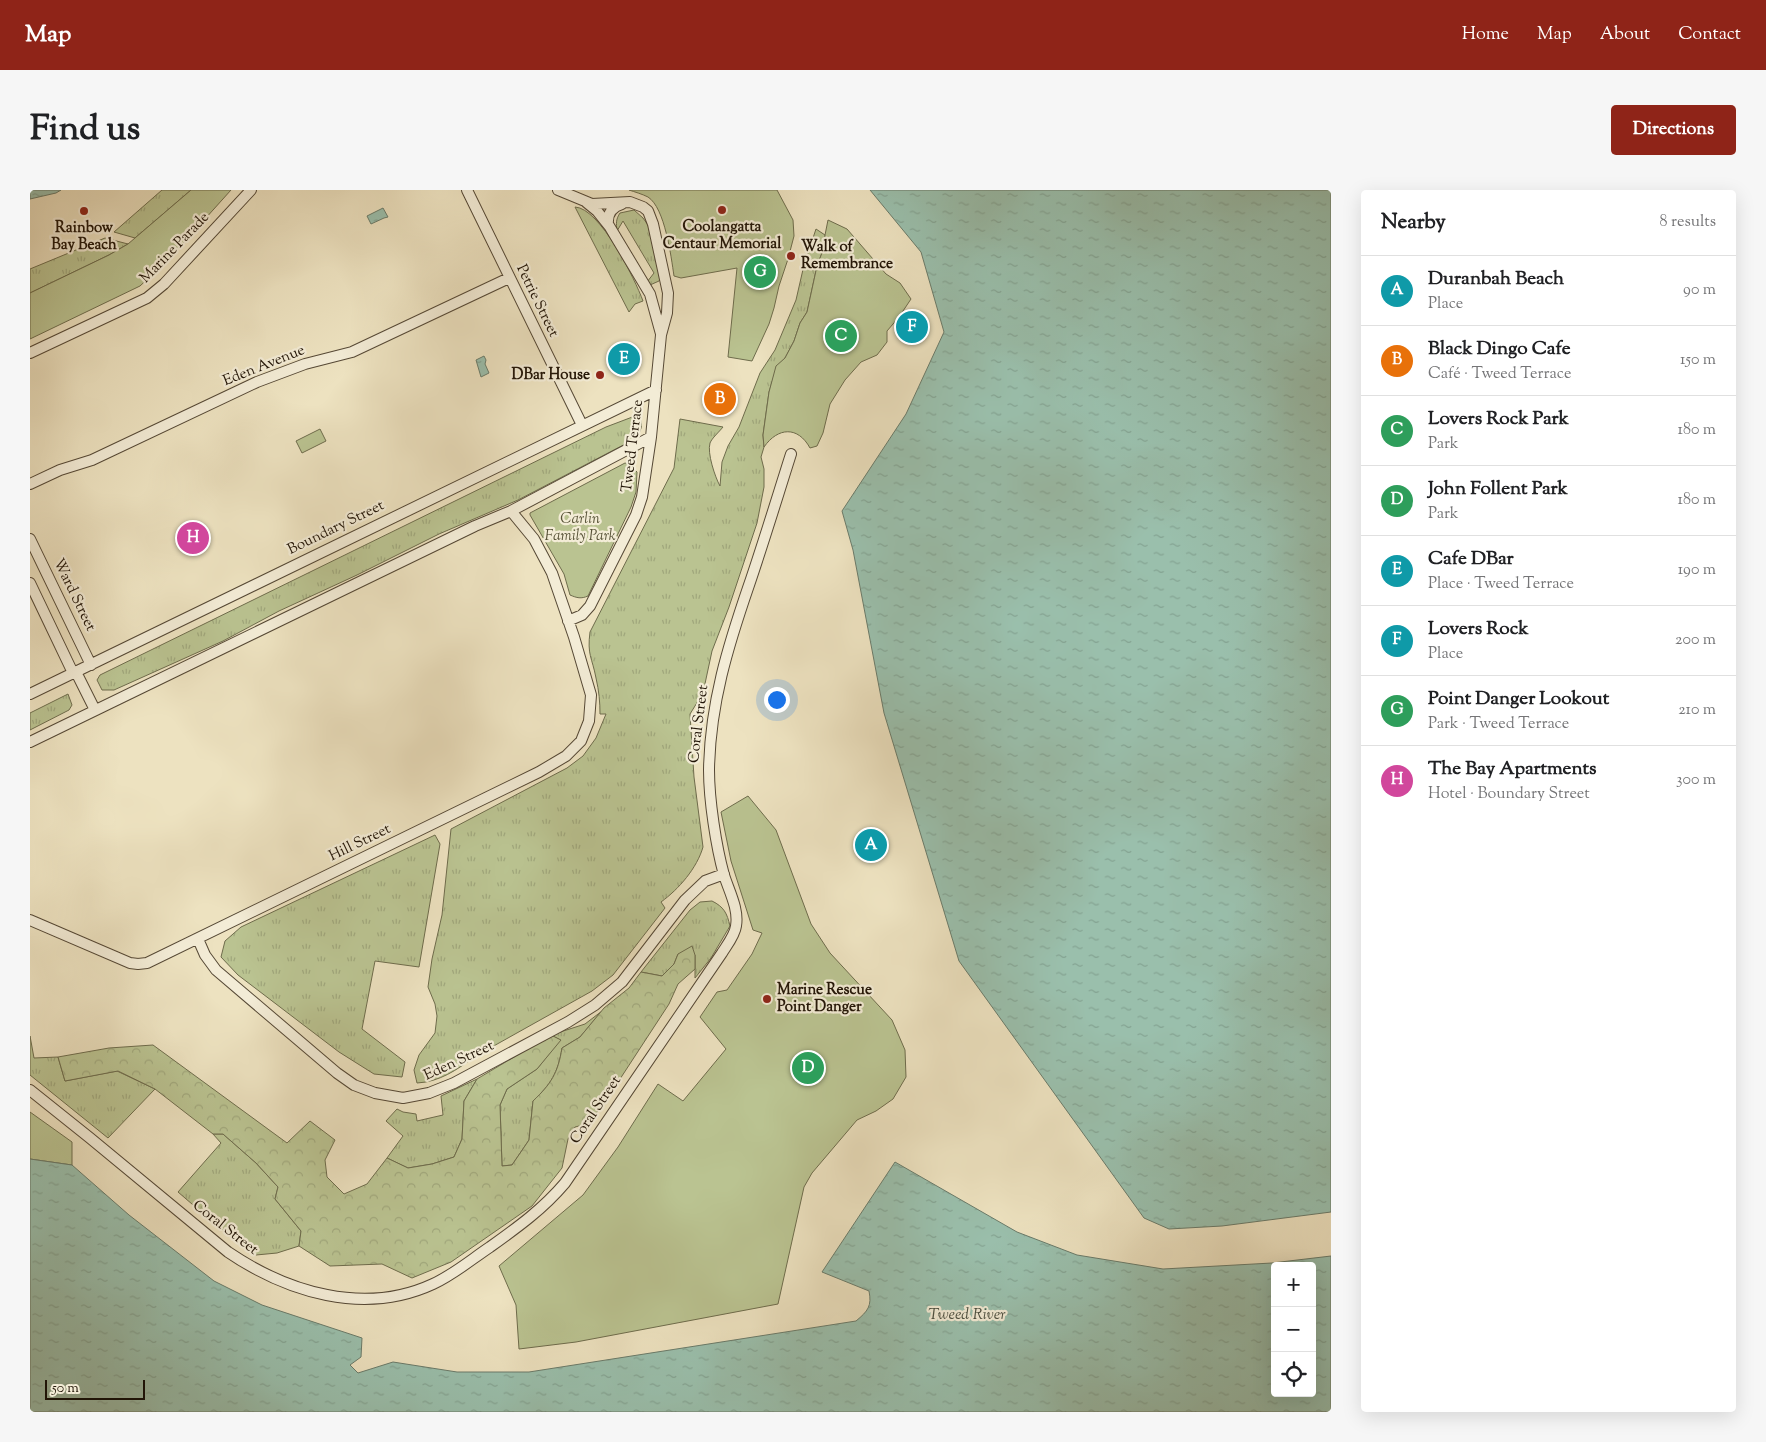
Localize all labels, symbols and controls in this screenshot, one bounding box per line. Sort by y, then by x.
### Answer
text: Map [25,18,71,52]
text: Home [1462,22,1509,48]
text: Map [1537,22,1572,48]
text: About [1600,22,1650,48]
text: Contact [1678,22,1741,48]
text: Find us [30,105,140,156]
button: Directions [1611,105,1736,155]
marker: Coolangatta Centaur Memorial [716,204,728,216]
marker: Rainbow Bay Beach [78,205,90,217]
street label: Marine Parade [136,208,214,288]
text: Nearby [1381,208,1446,238]
text: 8 results [1660,211,1716,234]
place label: Coolangatta Centaur Memorial [663,217,782,255]
place label: Rainbow Bay Beach [51,218,117,256]
place label: Walk of Remembrance [801,237,893,275]
marker: Walk of Remembrance [785,250,797,262]
pin: G [744,253,776,291]
street label: Petrie Street [510,261,564,341]
text: Duranbah Beach [1428,266,1564,293]
text: A [1391,279,1404,302]
text: 90 m [1683,279,1716,302]
text: Place [1428,293,1463,316]
pin: F [896,308,928,346]
pin: C [825,317,857,355]
text: Black Dingo Cafe [1428,336,1571,363]
street label: Eden Avenue [220,340,308,392]
pin: E [608,340,640,378]
text: B [1392,349,1402,372]
text: 150 m [1680,349,1716,372]
text: Café · Tweed Terrace [1428,363,1571,386]
place label: DBar House [512,365,590,386]
marker: DBar House [594,369,606,381]
pin: B [704,380,736,418]
street label: Tweed Terrace [617,398,649,494]
text: Lovers Rock Park [1428,406,1569,433]
text: C [1391,419,1403,442]
text: 180 m [1677,419,1716,442]
text: Park [1428,433,1459,456]
text: John Follent Park [1428,476,1568,503]
text: D [1391,489,1403,512]
text: 180 m [1677,489,1716,512]
street label: Boundary Street [284,496,388,560]
text: Park [1428,503,1459,526]
park label: Carlin Family Park [545,509,616,547]
pin: H [177,519,209,557]
text: Cafe DBar [1428,546,1514,573]
street label: Ward Street [47,555,101,635]
text: E [1392,559,1402,582]
text: 190 m [1678,559,1716,582]
text: Place · Tweed Terrace [1428,573,1574,596]
text: Lovers Rock [1428,616,1529,643]
text: F [1393,629,1401,652]
text: 200 m [1675,629,1716,652]
text: Place [1428,643,1463,666]
street label: Coral Street [684,684,714,764]
text: Point Danger Lookout [1428,686,1609,713]
your location [764,687,790,713]
text: G [1390,699,1404,722]
text: 210 m [1678,699,1716,722]
text: Park · Tweed Terrace [1428,713,1569,736]
text: The Bay Apartments [1428,756,1596,783]
text: H [1391,769,1403,792]
text: 300 m [1676,769,1716,792]
text: Hotel · Boundary Street [1428,783,1590,806]
street label: Hill Street [326,819,394,867]
pin: A [855,826,887,864]
place label: Marine Rescue Point Danger [777,980,872,1018]
marker: Marine Rescue Point Danger [761,993,773,1005]
street label: Eden Street [420,1036,498,1086]
pin: D [792,1049,824,1087]
street label: Coral Street [565,1072,627,1148]
street label: Coral Street [188,1196,262,1260]
map controls [1271,1262,1316,1397]
button: + [1271,1262,1316,1307]
water label: Tweed River [928,1304,1006,1327]
button: − [1271,1307,1316,1352]
button: locate [1271,1352,1316,1397]
scale bar [45,1377,145,1400]
text: 50 m [52,1379,79,1399]

